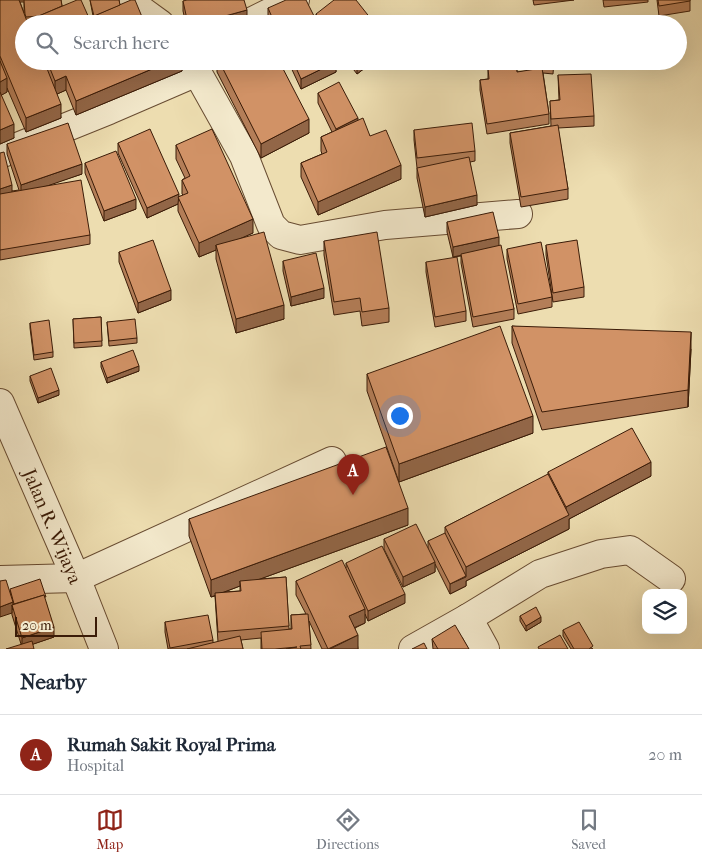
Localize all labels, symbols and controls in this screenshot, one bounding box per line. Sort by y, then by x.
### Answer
search box [15,15,687,70]
icon: search [33,29,61,57]
text: Search here [73,32,169,54]
your location [387,403,413,429]
pin: A [337,454,369,495]
street label: Jalan R. Wijaya [17,464,86,587]
map controls [642,589,687,634]
button: layers [642,589,687,634]
scale bar [15,614,98,637]
text: 20 m [22,617,52,634]
text: Nearby [20,670,86,694]
text: Rumah Sakit Royal Prima [67,734,276,756]
text: A [31,745,41,764]
text: 20 m [648,745,682,764]
text: Hospital [67,756,124,775]
tab: Map [96,806,124,853]
tab: Directions [316,806,379,853]
tab: Saved [571,806,606,853]

